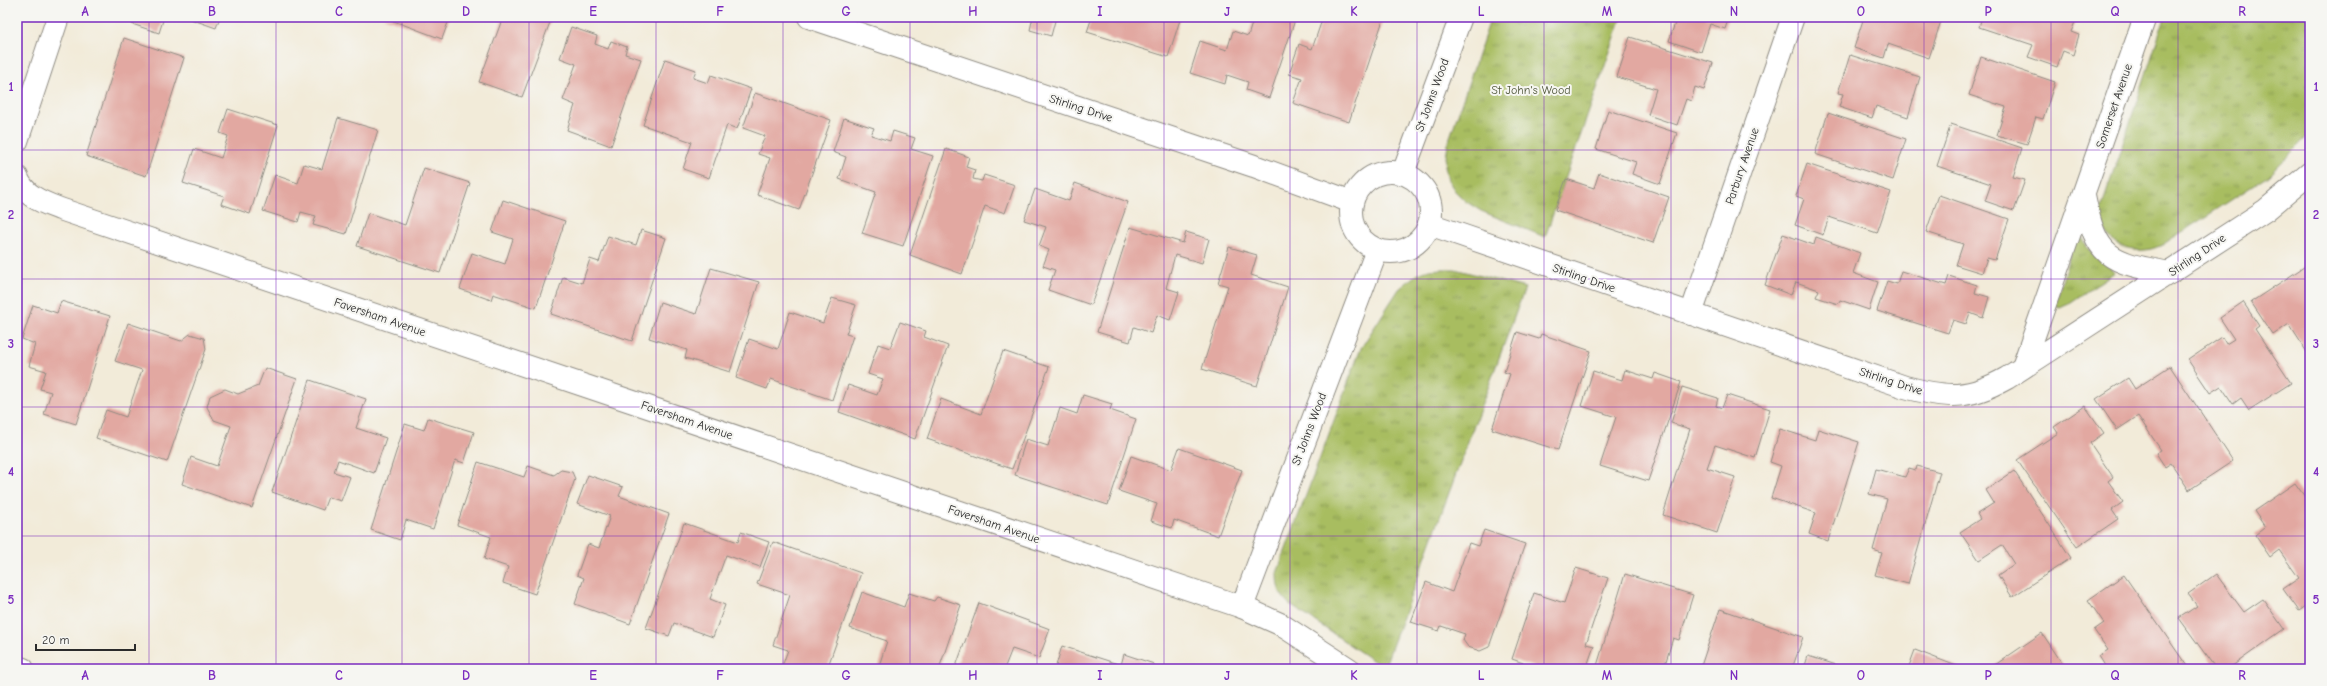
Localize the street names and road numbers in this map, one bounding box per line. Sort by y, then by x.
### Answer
street label: St Johns Wood [1412,56,1452,134]
street label: Somerset Avenue [2093,62,2135,150]
street label: Stirling Drive [1048,91,1114,125]
street label: Parbury Avenue [1722,126,1762,206]
street label: Stirling Drive [2166,231,2228,279]
street label: Stirling Drive [1551,261,1617,295]
street label: Faversham Avenue [332,295,428,339]
street label: Stirling Drive [1858,364,1924,398]
street label: St Johns Wood [1289,391,1329,467]
street label: Faversham Avenue [639,398,735,442]
street label: Faversham Avenue [946,502,1042,546]

